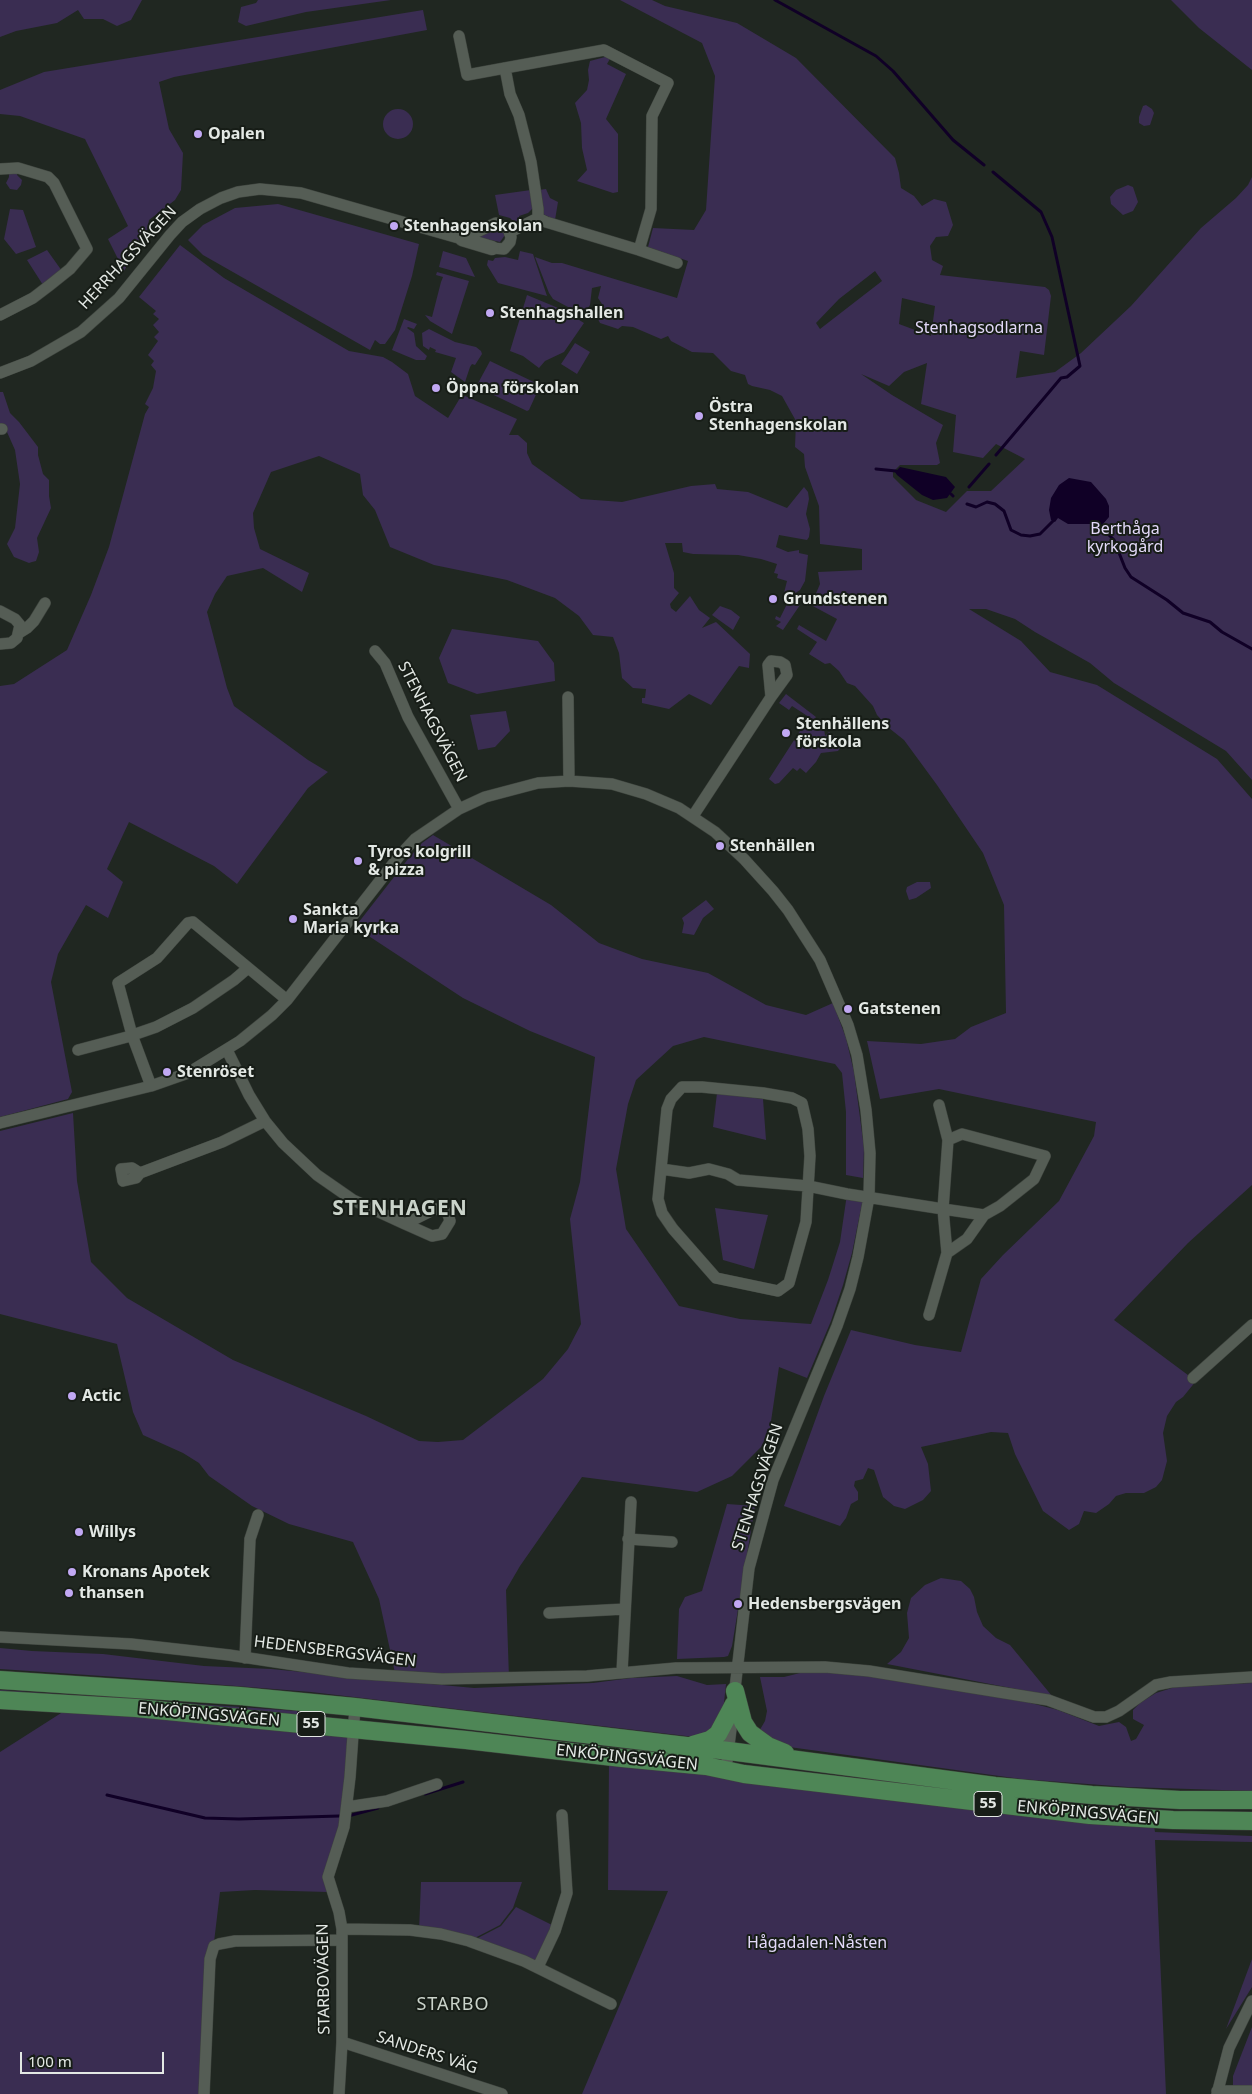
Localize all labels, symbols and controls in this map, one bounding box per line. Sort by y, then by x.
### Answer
place label: Opalen [208,124,265,144]
marker: Opalen [192,128,204,140]
street label: HERRHAGSVÄGEN [75,202,181,314]
place label: Stenhagenskolan [404,216,542,236]
marker: Stenhagenskolan [388,220,400,232]
place label: Stenhagshallen [500,303,623,323]
marker: Stenhagshallen [484,307,496,319]
park label: Stenhagsodlarna [915,318,1043,338]
place label: Öppna förskolan [446,378,579,398]
marker: Öppna förskolan [430,382,442,394]
place label: Östra Stenhagenskolan [709,397,847,435]
marker: Östra Stenhagenskolan [693,410,705,422]
park label: Berthåga kyrkogård [1087,519,1163,557]
place label: Grundstenen [783,589,888,609]
marker: Grundstenen [767,593,779,605]
street label: STENHAGSVÄGEN [393,659,471,785]
place label: Stenhällens förskola [796,714,889,752]
marker: Stenhällens förskola [780,727,792,739]
place label: Stenhällen [730,836,815,856]
marker: Stenhällen [714,840,726,852]
place label: Tyros kolgrill & pizza [368,842,471,880]
marker: Tyros kolgrill & pizza [352,855,364,867]
place label: Sankta Maria kyrka [303,900,399,938]
marker: Sankta Maria kyrka [287,913,299,925]
place label: Gatstenen [858,999,941,1019]
marker: Gatstenen [842,1003,854,1015]
place label: Stenröset [177,1062,254,1082]
marker: Stenröset [161,1066,173,1078]
district label: STENHAGEN [331,1196,469,1222]
place label: Actic [82,1386,121,1406]
marker: Actic [66,1390,78,1402]
street label: STENHAGSVÄGEN [728,1421,788,1553]
place label: Willys [89,1522,136,1542]
marker: Willys [73,1526,85,1538]
place label: Kronans Apotek [82,1562,210,1582]
marker: Kronans Apotek [66,1566,78,1578]
place label: thansen [79,1583,144,1603]
marker: thansen [63,1587,75,1599]
place label: Hedensbergsvägen [748,1594,901,1614]
marker: Hedensbergsvägen [732,1598,744,1610]
street label: HEDENSBERGSVÄGEN [253,1633,417,1671]
street label: ENKÖPINGSVÄGEN [137,1699,281,1731]
road number: 55 [297,1712,325,1736]
street label: ENKÖPINGSVÄGEN [555,1741,699,1775]
road number: 55 [974,1792,1002,1816]
street label: ENKÖPINGSVÄGEN [1016,1797,1160,1829]
street label: STARBOVÄGEN [313,1923,335,2035]
park label: Hågadalen-Nåsten [747,1933,887,1953]
district label: STARBO [416,1994,490,2016]
street label: SANDERS VÄG [374,2028,480,2078]
scale bar [22,2042,166,2074]
text: 100 m [28,2051,72,2071]

